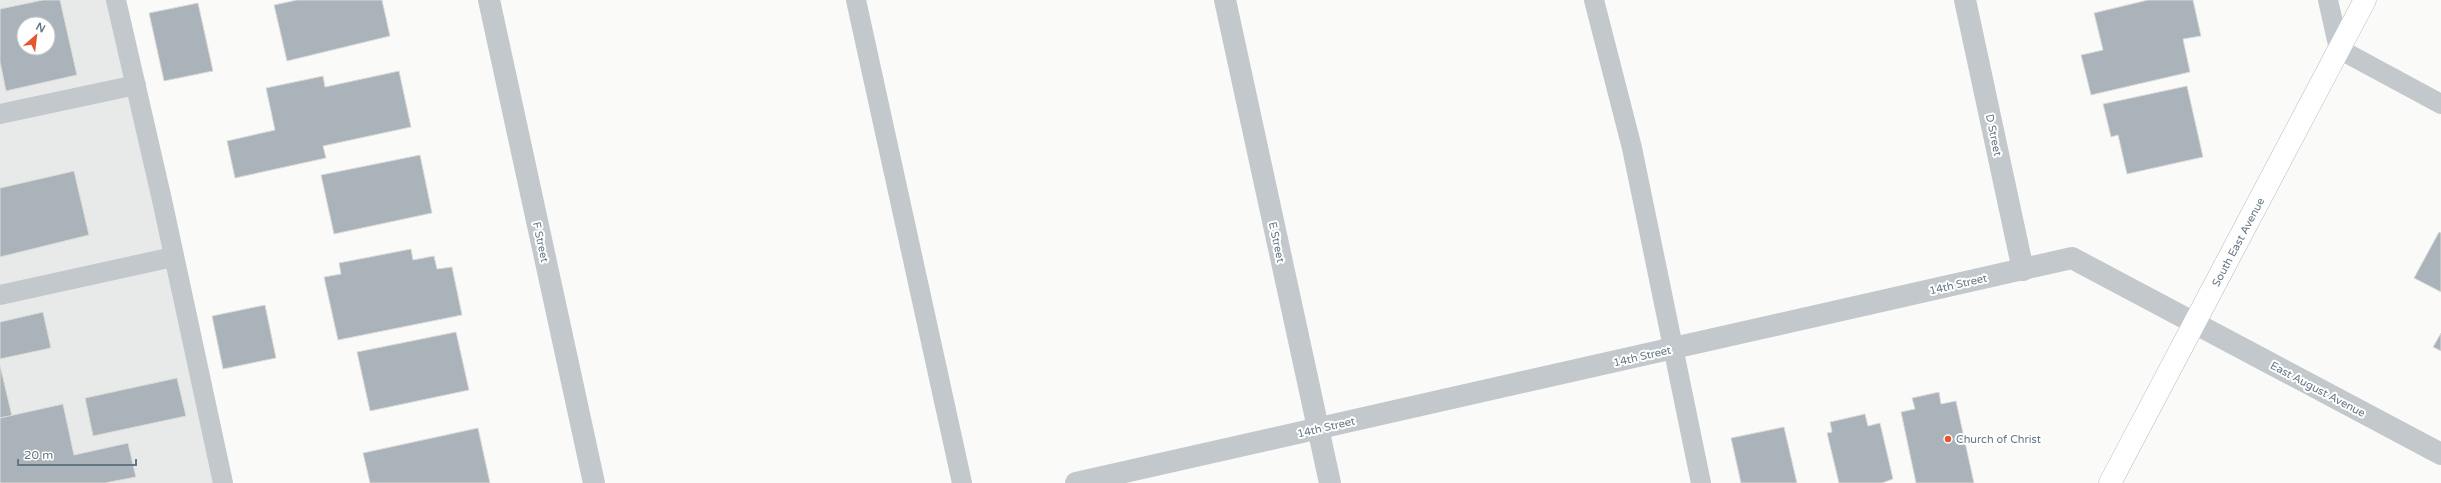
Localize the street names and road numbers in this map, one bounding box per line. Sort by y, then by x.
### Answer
street label: D Street [1983,113,2004,157]
street label: South East Avenue [2210,196,2267,289]
street label: F Street [530,221,551,264]
street label: E Street [1266,221,1287,264]
street label: 14th Street [1928,272,1988,297]
street label: 14th Street [1612,344,1672,369]
street label: East August Avenue [2268,359,2367,420]
street label: 14th Street [1296,415,1356,440]

